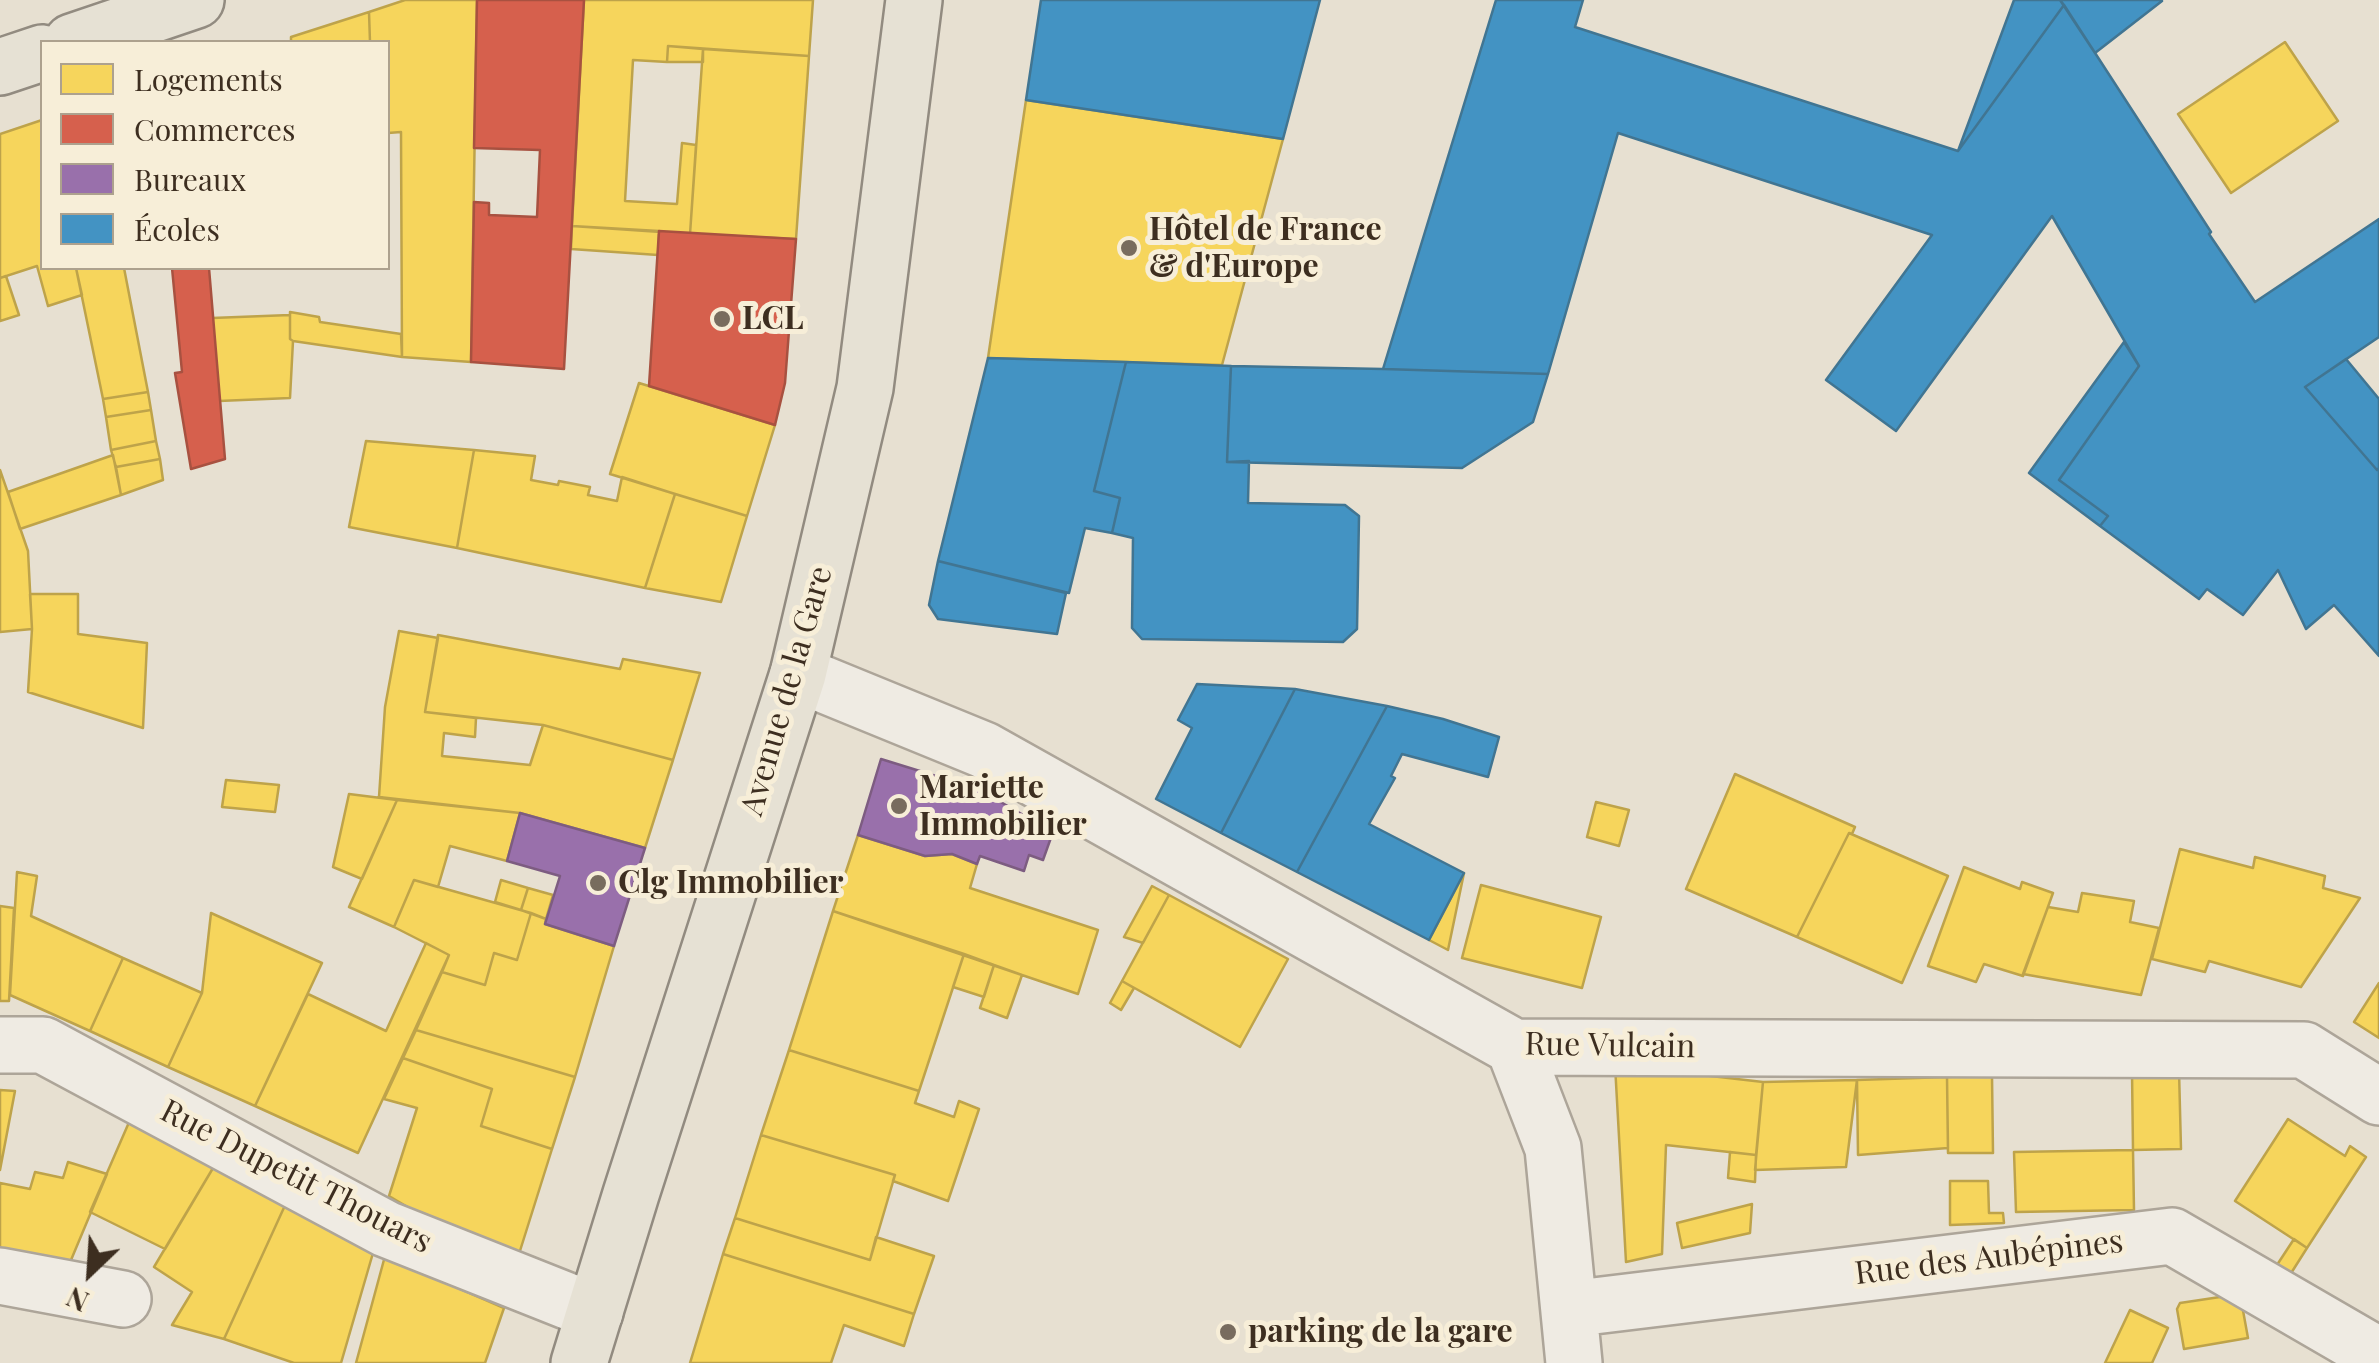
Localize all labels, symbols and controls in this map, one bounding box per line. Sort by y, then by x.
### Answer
legend [40,40,390,270]
text: Logements [134,59,283,99]
text: Commerces [134,109,295,149]
text: Bureaux [134,159,246,199]
text: Écoles [134,209,220,249]
place label: Hôtel de France & d'Europe [1149,211,1382,286]
marker: Hôtel de France & d'Europe [1118,237,1140,259]
place label: LCL [742,300,804,338]
marker: LCL [711,308,733,330]
street label: Avenue de la Gare [733,562,841,820]
place label: Mariette Immobilier [919,769,1087,844]
marker: Mariette Immobilier [888,795,910,817]
place label: Clg Immobilier [618,864,843,902]
marker: Clg Immobilier [587,872,609,894]
street label: Rue Vulcain [1524,1025,1696,1067]
street label: Rue Dupetit Thouars [154,1092,438,1262]
street label: Rue des Aubépines [1853,1222,2125,1294]
north arrow [40,1223,140,1323]
text: N [60,1280,94,1322]
place label: parking de la gare [1248,1313,1513,1351]
marker: parking de la gare [1217,1321,1239,1343]

